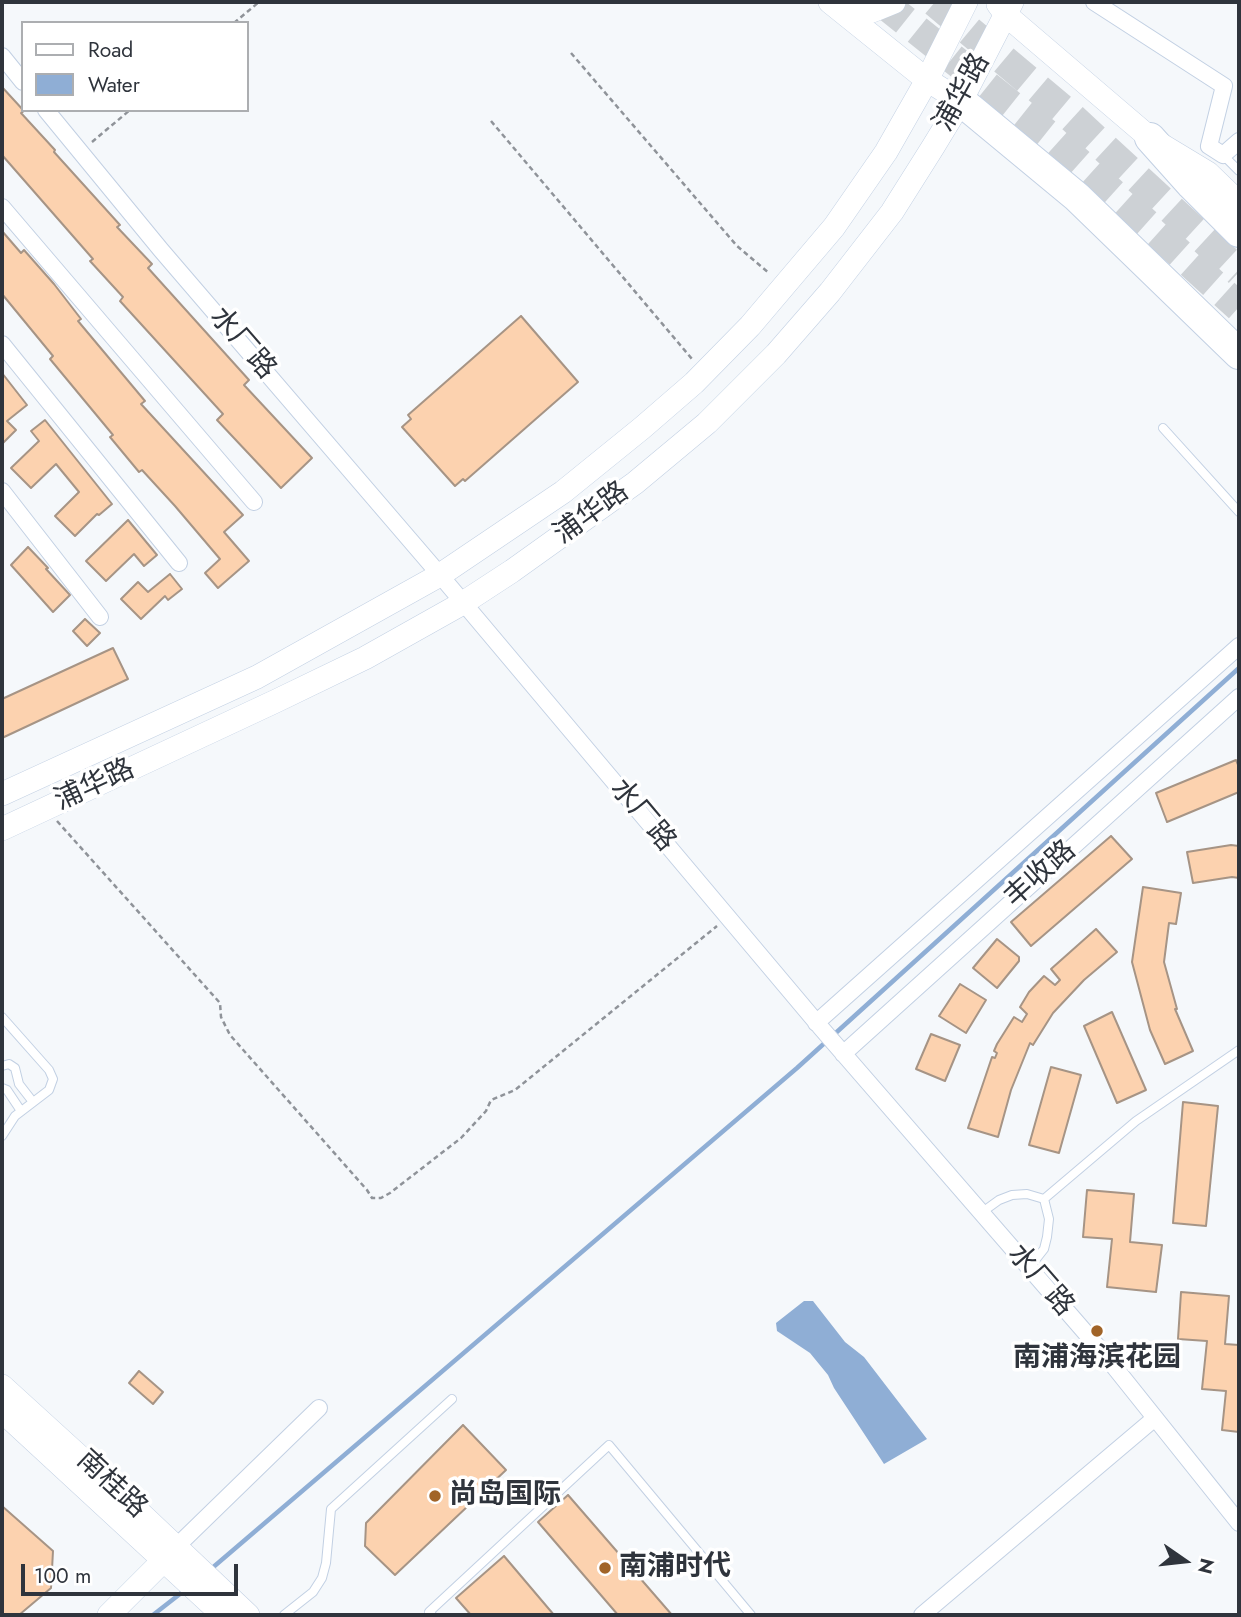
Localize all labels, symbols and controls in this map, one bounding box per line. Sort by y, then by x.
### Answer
legend [21,21,248,112]
text: Road [88,35,133,65]
street label: 浦华路 [928,48,998,138]
text: Water [88,70,140,100]
street label: 水厂路 [202,301,282,387]
street label: 浦华路 [548,476,636,552]
street label: 浦华路 [50,753,140,819]
street label: 水厂路 [602,773,682,859]
street label: 丰收路 [999,834,1083,916]
street label: 水厂路 [1000,1238,1080,1324]
marker: 南浦海滨花园 [1089,1323,1105,1339]
place label: 南浦海滨花园 [1013,1342,1181,1376]
street label: 南桂路 [69,1444,153,1526]
place label: 尚岛国际 [449,1479,561,1513]
marker: 尚岛国际 [427,1488,443,1504]
north arrow [1150,1526,1220,1596]
scale bar [24,1550,242,1594]
place label: 南浦时代 [619,1551,731,1585]
text: N [1191,1556,1221,1577]
marker: 南浦时代 [597,1560,613,1576]
text: 100 m [34,1561,91,1591]

